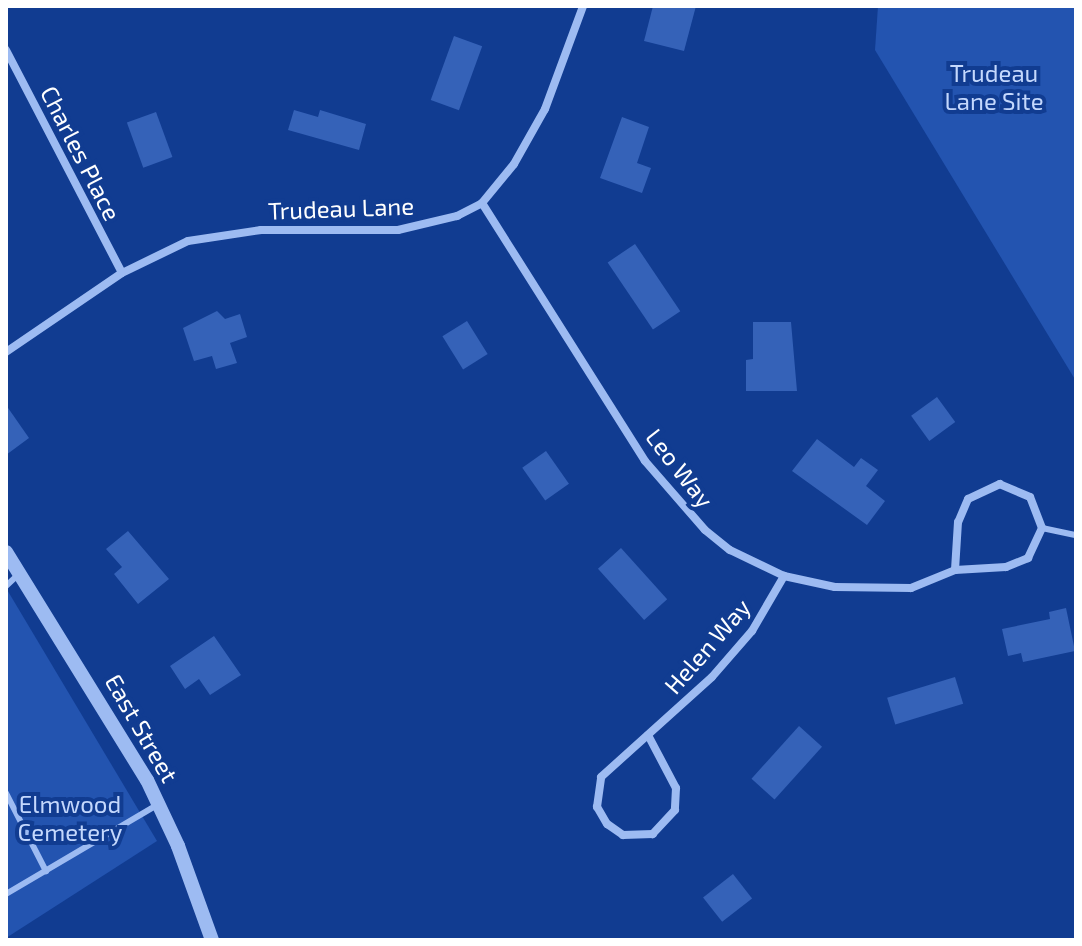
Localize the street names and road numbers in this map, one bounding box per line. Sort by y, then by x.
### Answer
street label: Charles Place [35,81,127,225]
street label: Trudeau Lane [267,191,415,225]
street label: Leo Way [640,423,720,513]
street label: Helen Way [658,593,756,699]
street label: East Street [100,669,184,787]

